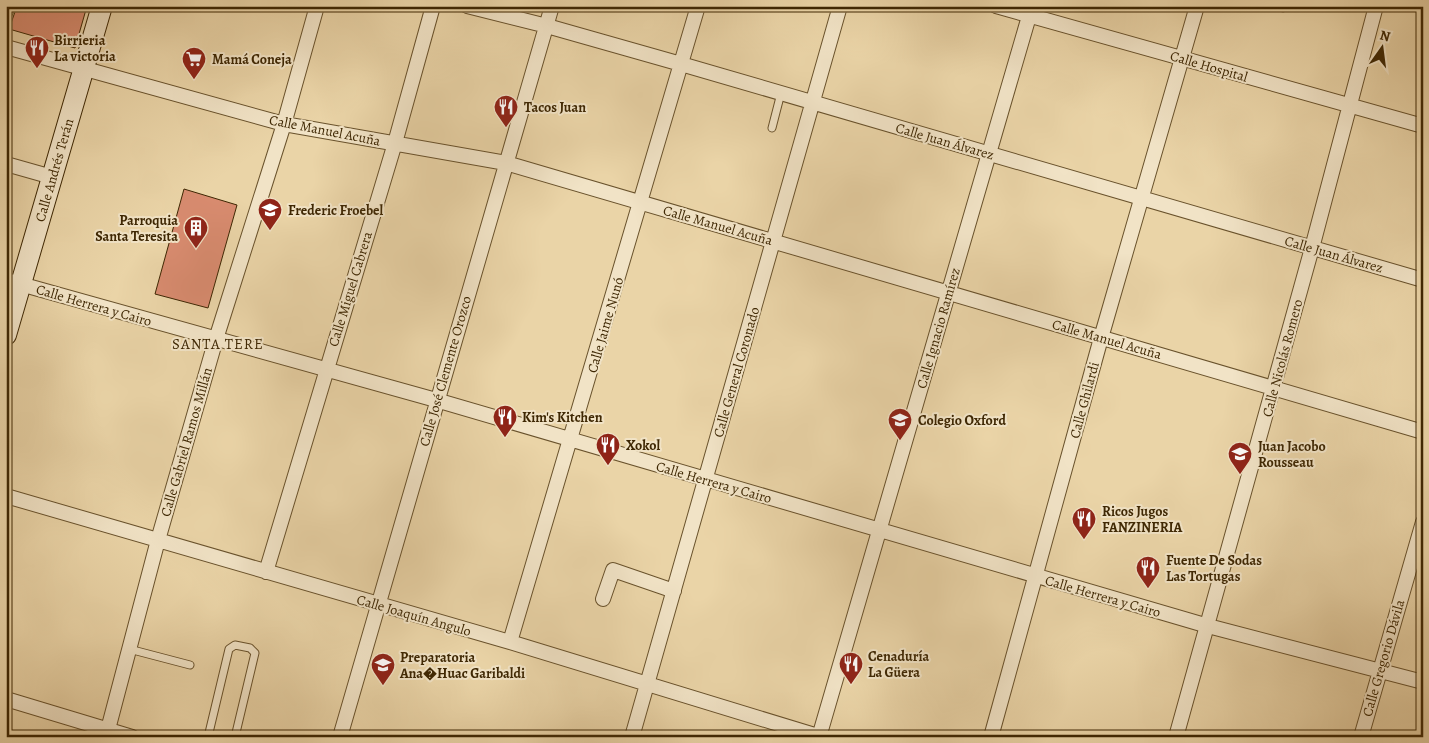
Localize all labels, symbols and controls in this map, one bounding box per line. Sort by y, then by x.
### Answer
north arrow [1356,22,1406,72]
text: N [1378,25,1392,46]
place label: Birrieria La victoria [54,31,116,66]
restaurant icon: Birrieria La victoria [24,35,50,69]
supermarket icon: Mamá Coneja [181,46,207,80]
street label: Calle Hospital [1168,46,1250,87]
place label: Mamá Coneja [212,50,292,69]
restaurant icon: Tacos Juan [493,94,519,128]
place label: Tacos Juan [524,98,586,117]
street label: Calle Manuel Acuña [268,110,383,151]
street label: Calle Andrés Terán [31,116,78,224]
street label: Calle Juan Álvarez [893,118,996,165]
school or university icon: Frederic Froebel [257,197,283,231]
place label: Frederic Froebel [288,201,384,220]
street label: Calle Manuel Acuña [661,201,775,250]
place label: Parroquia Santa Teresita [95,211,178,246]
building icon: Parroquia Santa Teresita [183,215,209,249]
street label: Calle Miguel Cabrera [324,229,377,349]
street label: Calle Juan Álvarez [1282,231,1385,278]
street label: Calle Ignacio Ramírez [912,265,965,391]
street label: Calle Jaime Nunó [583,275,628,375]
street label: Calle Herrera y Cairo [34,280,154,331]
street label: Calle José Clemente Orozco [415,294,476,449]
street label: Calle Nicolás Romero [1258,297,1307,419]
street label: Calle General Coronado [709,305,764,440]
street label: Calle Manuel Acuña [1050,315,1164,364]
district label: SANTA TERE [172,334,264,354]
street label: Calle Ghilardi [1065,360,1104,440]
street label: Calle Gabriel Ramos Millán [156,365,217,519]
restaurant icon: Kim's Kitchen [492,404,518,438]
school or university icon: Colegio Oxford [887,407,913,441]
place label: Kim's Kitchen [522,408,603,427]
place label: Colegio Oxford [918,411,1006,430]
restaurant icon: Xokol [595,432,621,466]
place label: Xokol [626,436,661,455]
place label: Juan Jacobo Rousseau [1258,437,1326,472]
school or university icon: Juan Jacobo Rousseau [1227,441,1253,475]
street label: Calle Herrera y Cairo [654,457,774,508]
place label: Ricos Jugos FANZINERIA [1102,502,1183,537]
restaurant icon: Ricos Jugos FANZINERIA [1071,506,1097,540]
place label: Fuente De Sodas Las Tortugas [1166,551,1262,586]
restaurant icon: Fuente De Sodas Las Tortugas [1135,555,1161,589]
street label: Calle Herrera y Cairo [1043,571,1163,622]
street label: Calle Joaquín Angulo [354,590,473,641]
street label: Calle Gregorio Dávila [1358,597,1409,719]
place label: Cenaduría La Güera [868,647,930,682]
place label: Preparatoria Ana�Huac Garibaldi [399,648,525,683]
restaurant icon: Cenaduría La Güera [838,651,864,685]
school or university icon: Preparatoria Ana�Huac Garibaldi [370,652,396,686]

